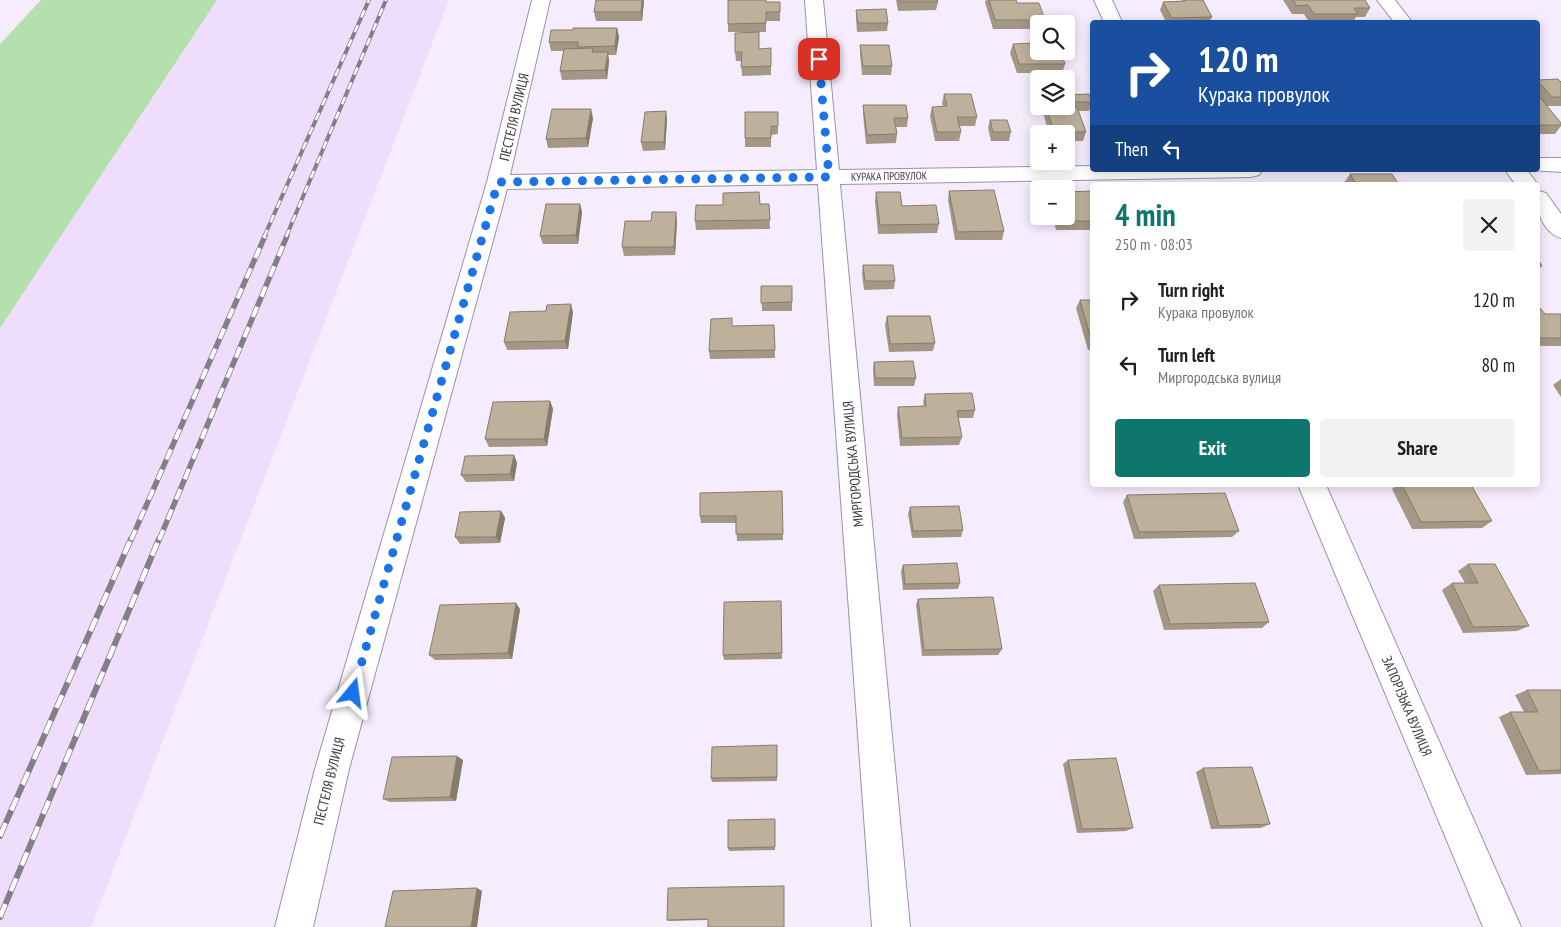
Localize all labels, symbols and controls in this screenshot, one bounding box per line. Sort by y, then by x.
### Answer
map controls [1030,15,1075,225]
button: search [1030,15,1075,60]
text: 120 m [1198,36,1279,82]
pin [798,38,840,80]
icon: right [1115,40,1180,105]
icon: arrive [805,45,833,73]
button: layers [1030,70,1075,115]
street label: ПЕСТЕЛЯ ВУЛИЦЯ [495,71,533,163]
text: Курака провулок [1198,80,1330,108]
button: + [1030,125,1075,170]
icon: left [1158,135,1186,163]
text: Then [1115,137,1148,161]
street label: КУРАКА ПРОВУЛОК [851,168,928,184]
button: − [1030,180,1075,225]
text: 4 min [1115,195,1176,234]
button: close [1463,199,1515,251]
text: 250 m · 08:03 [1115,234,1193,254]
text: Turn right [1158,278,1224,302]
icon: right [1115,286,1143,314]
text: 120 m [1473,288,1515,312]
text: Курака провулок [1158,302,1254,322]
text: Turn left [1158,343,1215,367]
icon: left [1115,351,1143,379]
text: 80 m [1482,353,1515,377]
text: Миргородська вулиця [1158,367,1281,387]
street label: МИРГОРОДСЬКА ВУЛИЦЯ [839,400,867,528]
button: Exit [1115,419,1310,477]
button: Share [1320,419,1515,477]
street label: ЗАПОРІЗЬКА ВУЛИЦЯ [1378,653,1436,759]
position arrow [326,666,378,718]
street label: ПЕСТЕЛЯ ВУЛИЦЯ [309,735,349,827]

